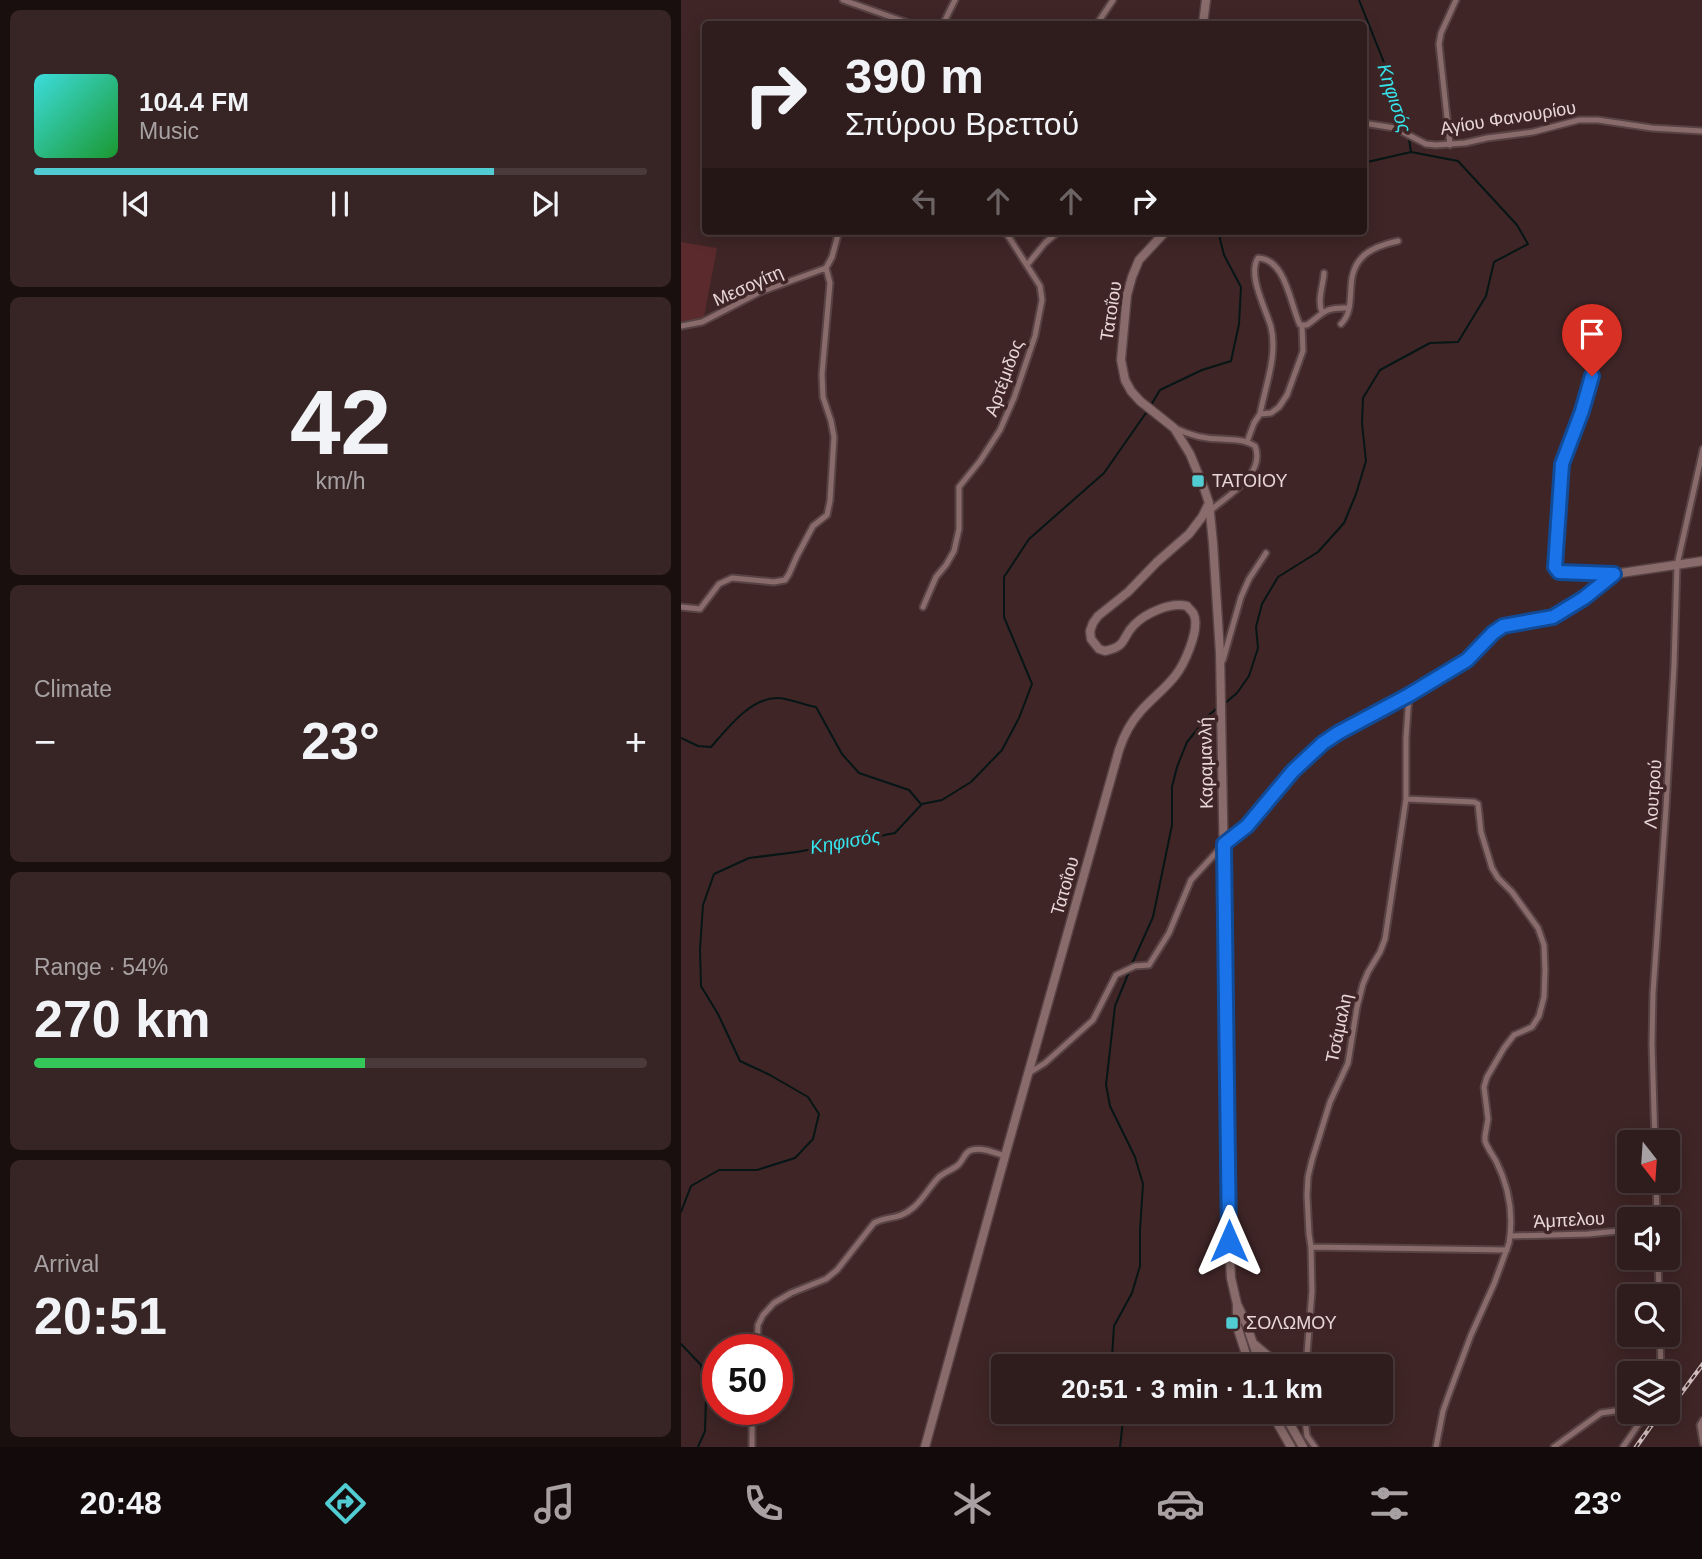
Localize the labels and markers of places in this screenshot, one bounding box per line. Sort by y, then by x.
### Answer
pin [1562,304,1622,376]
place label: ΤΑΤΟΙΟΥ [1212,471,1287,491]
marker: ΤΑΤΟΙΟΥ [1190,473,1206,489]
place label: ΣΟΛΩΜΟΥ [1246,1313,1337,1333]
marker: ΣΟΛΩΜΟΥ [1224,1315,1240,1331]

